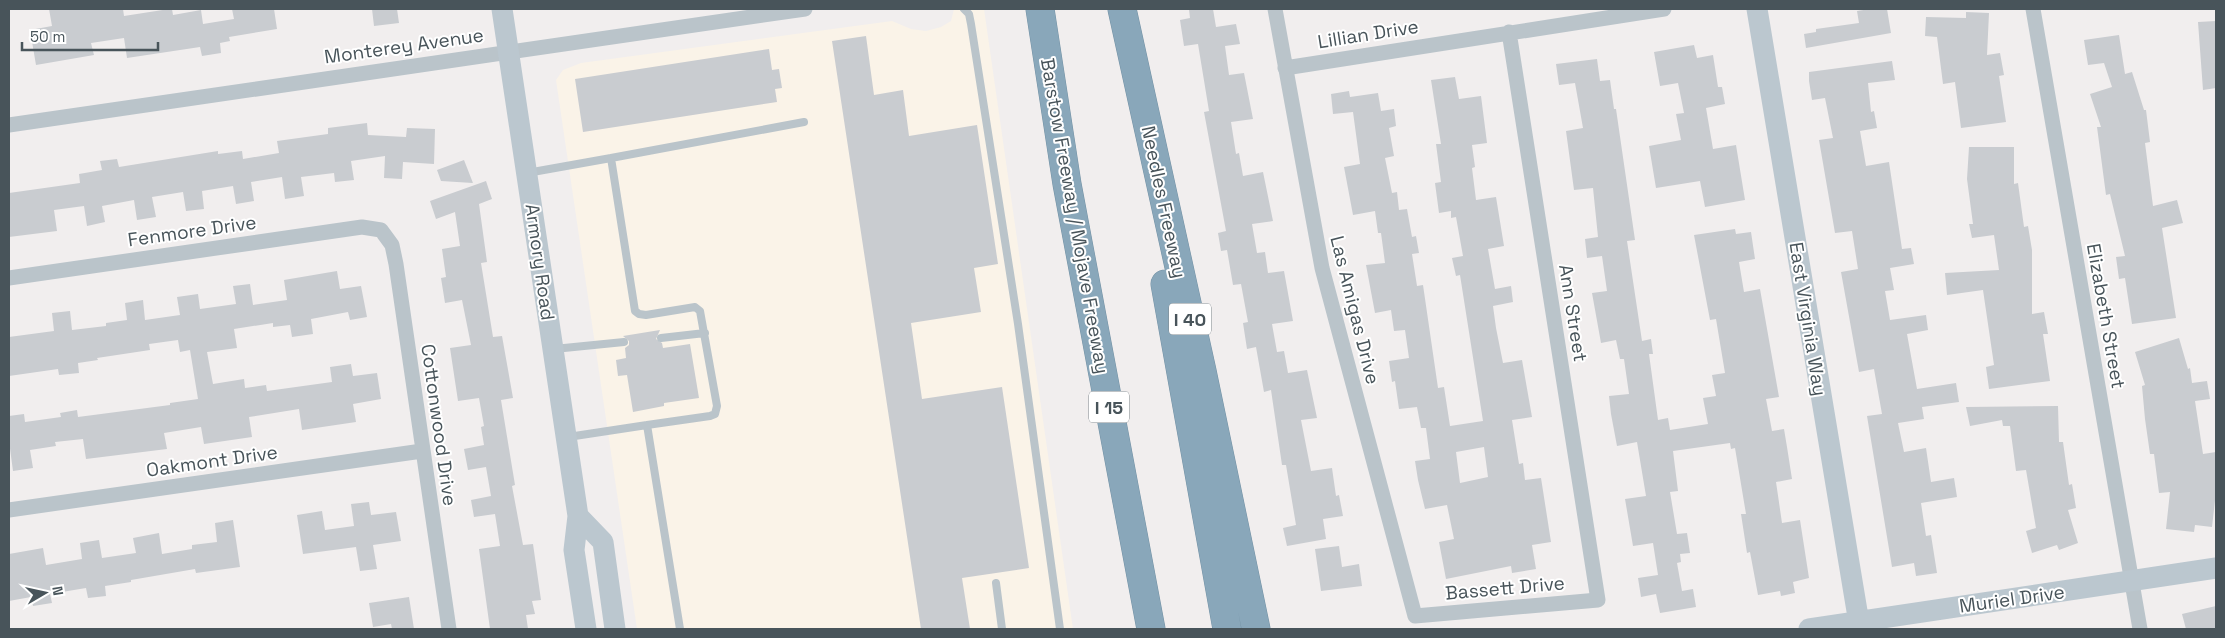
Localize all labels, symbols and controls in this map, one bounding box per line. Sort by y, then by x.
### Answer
street label: Lillian Drive [1316,14,1420,54]
scale bar [22,20,159,52]
street label: Monterey Avenue [323,22,485,70]
text: 50 m [30,27,65,46]
street label: Barstow Freeway / Mojave Freeway [1035,56,1115,376]
street label: Needles Freeway [1136,124,1192,280]
street label: Armory Road [519,202,561,322]
street label: Fenmore Drive [126,210,258,252]
street label: Las Amigas Drive [1324,233,1386,387]
street label: East Virginia Way [1783,240,1833,398]
street label: Elizabeth Street [2081,241,2131,391]
street label: Ann Street [1553,263,1593,363]
road number: I 40 [1169,304,1211,334]
street label: Cottonwood Drive [415,342,463,508]
road number: I 15 [1089,392,1129,422]
street label: Oakmont Drive [145,439,279,483]
north arrow [20,568,70,618]
street label: Bassett Drive [1444,570,1566,606]
street label: Muriel Drive [1958,579,2066,619]
text: N [48,585,67,597]

